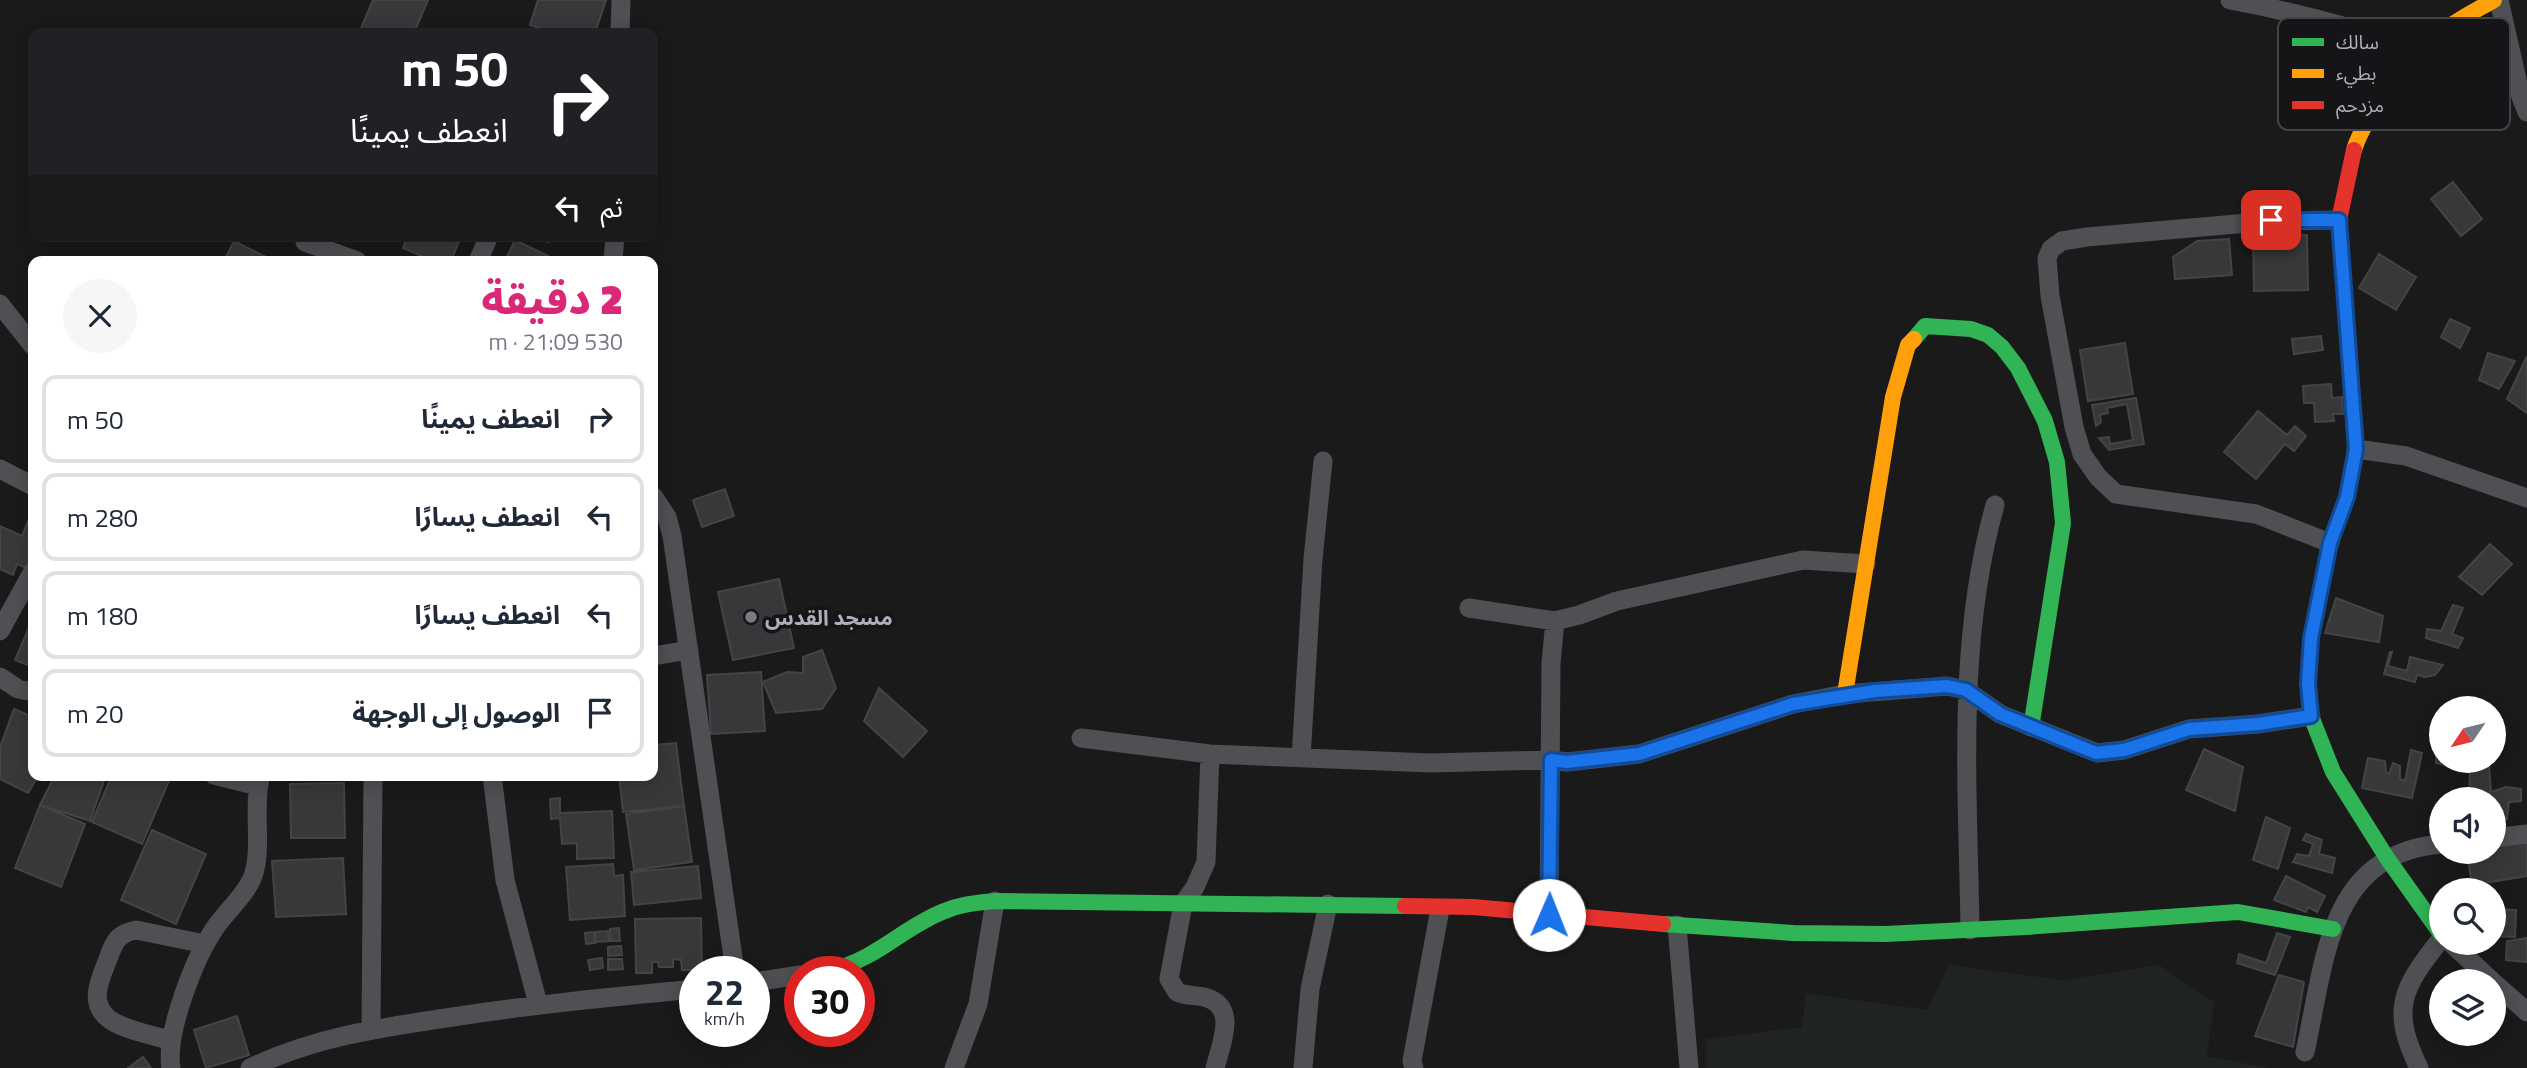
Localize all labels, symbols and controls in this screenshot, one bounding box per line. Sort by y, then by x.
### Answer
legend [2278,18,2510,130]
text: سالك [2336,27,2379,56]
text: 50 m [401,30,508,105]
icon: right [532,56,623,147]
text: بطيء [2336,58,2376,88]
text: مزدحم [2336,90,2384,120]
text: انعطف يمينًا [350,106,508,154]
text: ثم [601,188,623,227]
icon: left [549,189,587,227]
pin [2241,190,2301,250]
icon: arrive [2252,201,2290,239]
text: 2 دقيقة [481,266,623,330]
button: close [63,279,137,353]
text: 530 m · 21:09 [488,324,623,359]
text: انعطف يمينًا [421,399,560,438]
text: 50 m [67,400,124,439]
icon: right [581,400,619,438]
text: انعطف يسارًا [415,497,560,536]
text: 280 m [67,498,138,537]
icon: left [581,498,619,536]
text: انعطف يسارًا [415,595,560,634]
text: 180 m [67,596,138,635]
icon: left [581,596,619,634]
place label: مسجد القدس [765,601,893,633]
marker: مسجد القدس [743,609,759,625]
text: الوصول إلى الوجهة [352,693,560,732]
text: 20 m [67,694,124,733]
icon: arrive [581,694,619,732]
north arrow [2429,696,2506,774]
map controls [2429,696,2506,1046]
button: sound [2429,787,2506,864]
position arrow [1512,878,1586,952]
button: search [2429,878,2506,955]
speed limit sign: 30 [784,956,875,1047]
text: 22 [705,965,744,1019]
button: layers [2429,969,2506,1046]
text: km/h [704,1005,745,1032]

